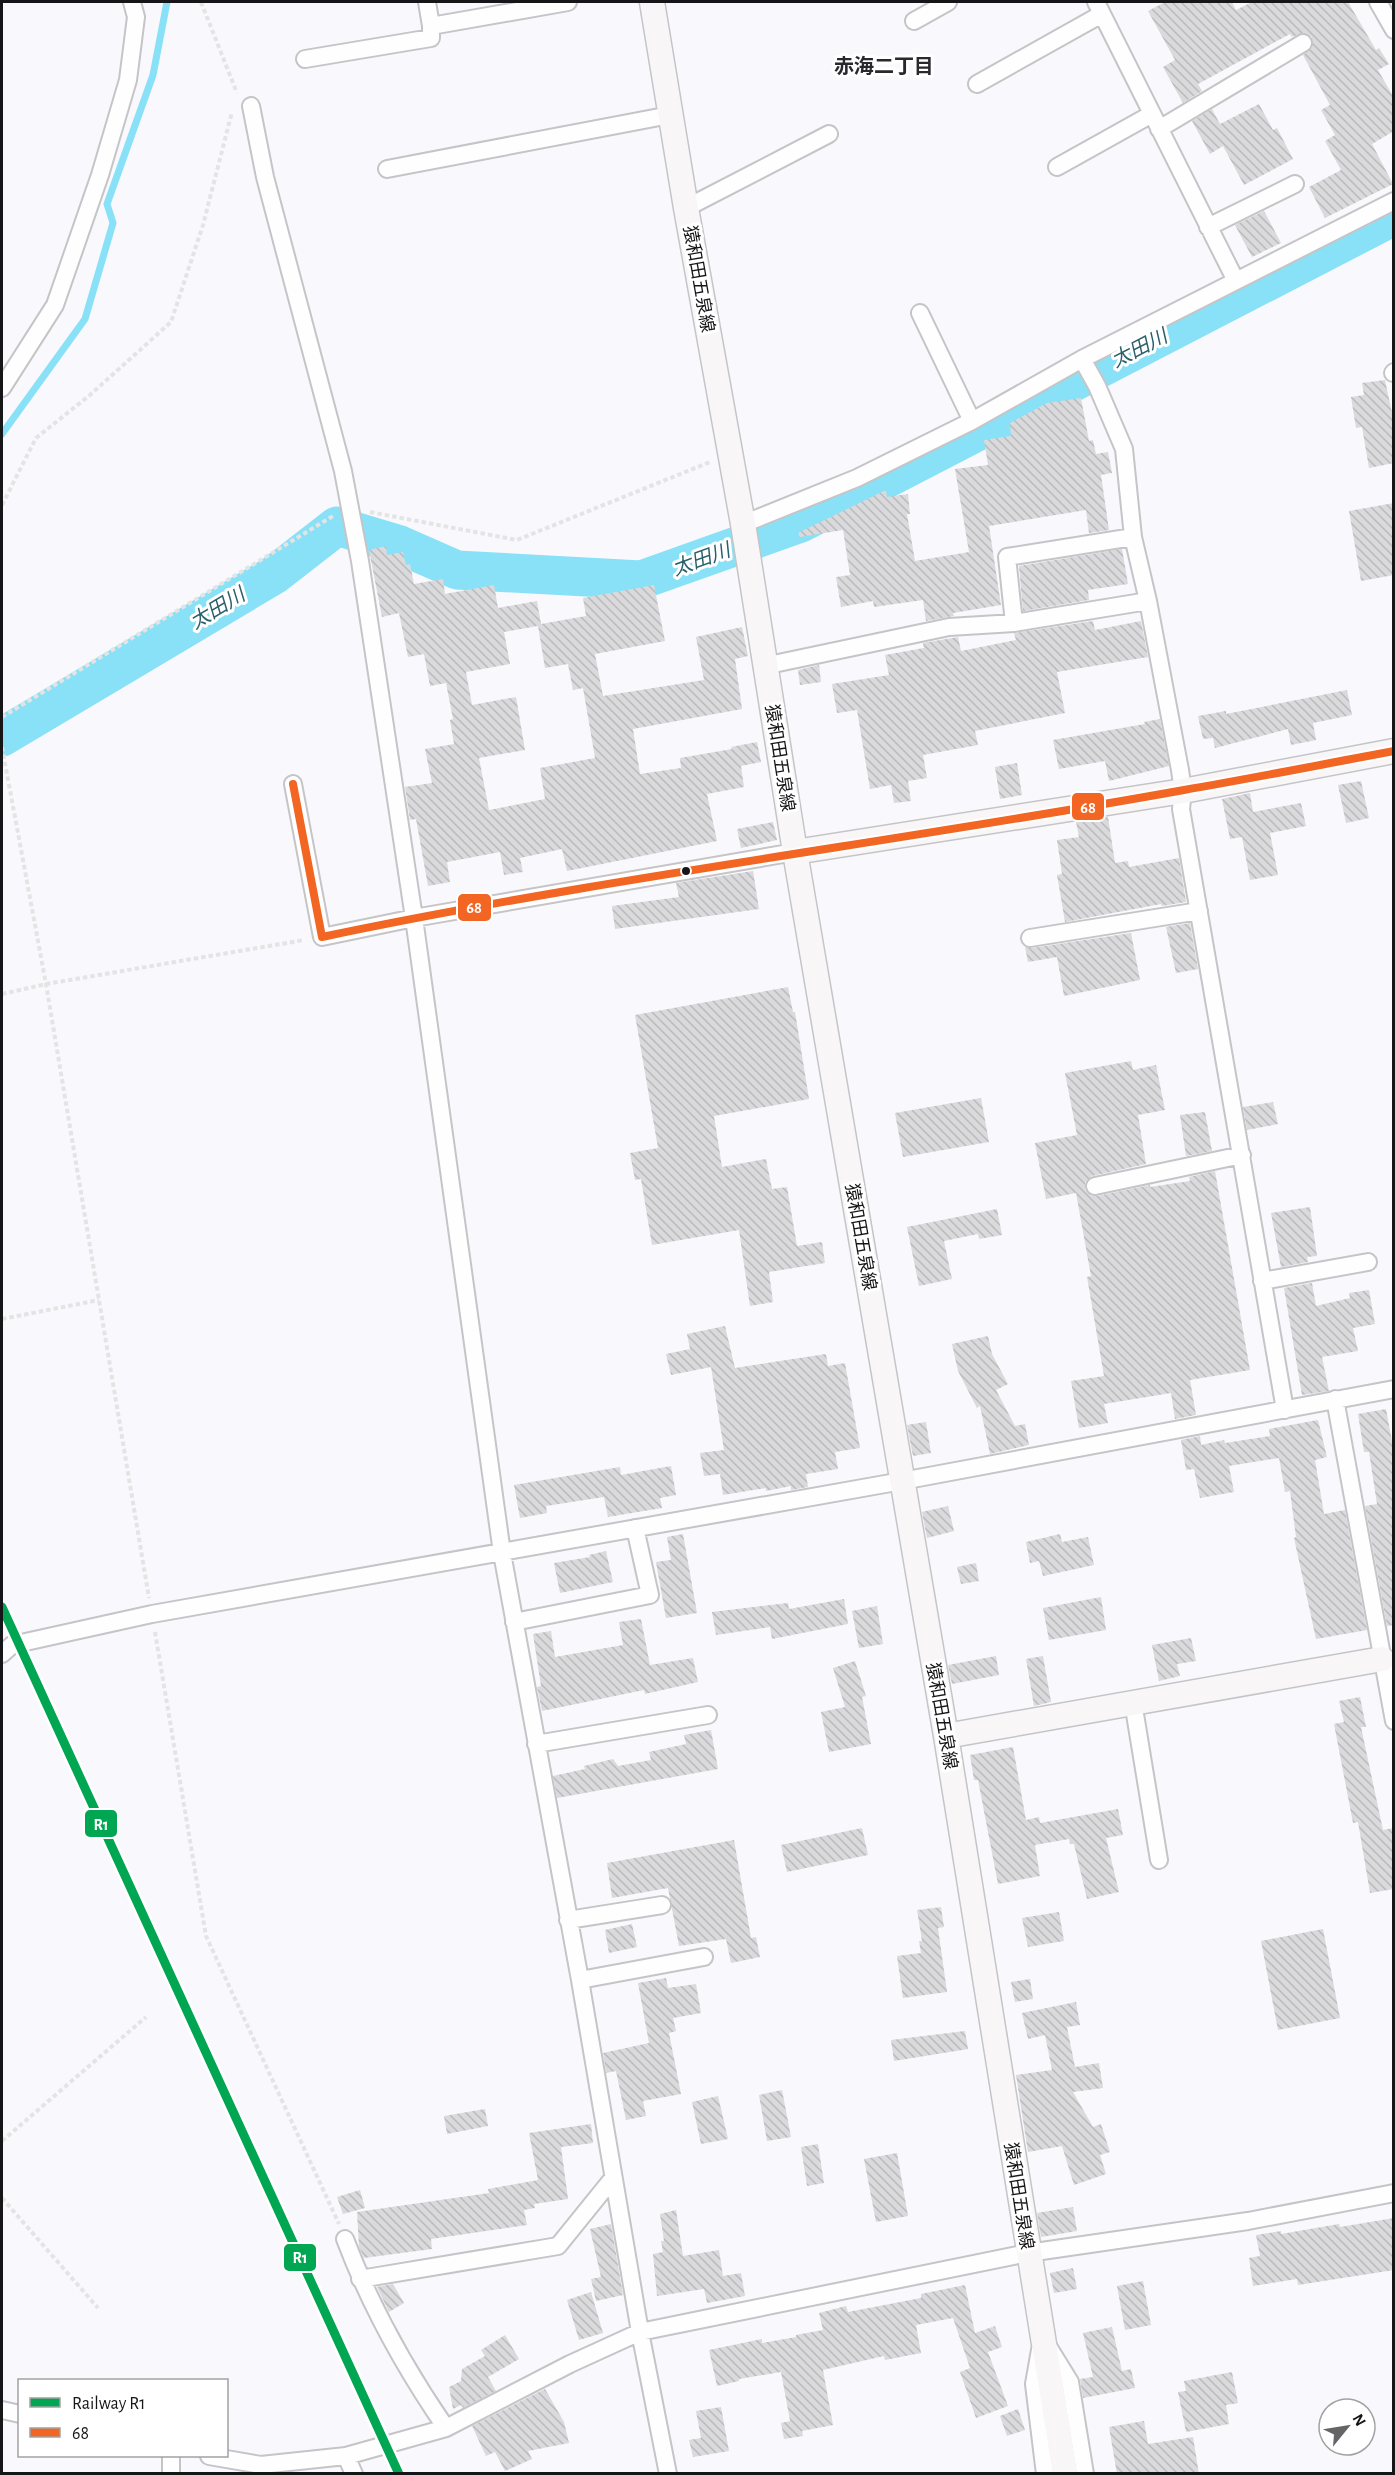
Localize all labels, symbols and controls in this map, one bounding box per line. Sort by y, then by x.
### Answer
district label: 赤海二丁目 [834,55,934,77]
street label: 猿和田五泉線 [680,224,718,334]
water label: 太田川 [1108,325,1173,371]
water label: 太田川 [669,539,735,580]
water label: 太田川 [186,583,250,633]
street label: 猿和田五泉線 [762,703,798,813]
line badge: 68 [1071,792,1105,821]
text: 68 [1080,800,1096,816]
unlabelled marker [680,865,692,877]
line badge: 68 [457,893,492,922]
text: 68 [466,900,482,916]
street label: 猿和田五泉線 [842,1182,880,1292]
street label: 猿和田五泉線 [923,1661,961,1771]
line badge: R1 [84,1809,118,1838]
text: R1 [93,1817,109,1833]
street label: 猿和田五泉線 [1001,2141,1037,2251]
line badge: R1 [283,2243,317,2272]
text: R1 [292,2250,308,2266]
legend [18,2379,228,2457]
text: Railway R1 [72,2395,146,2413]
north arrow [1317,2397,1377,2457]
text: N [1349,2411,1369,2429]
text: 68 [72,2425,89,2443]

